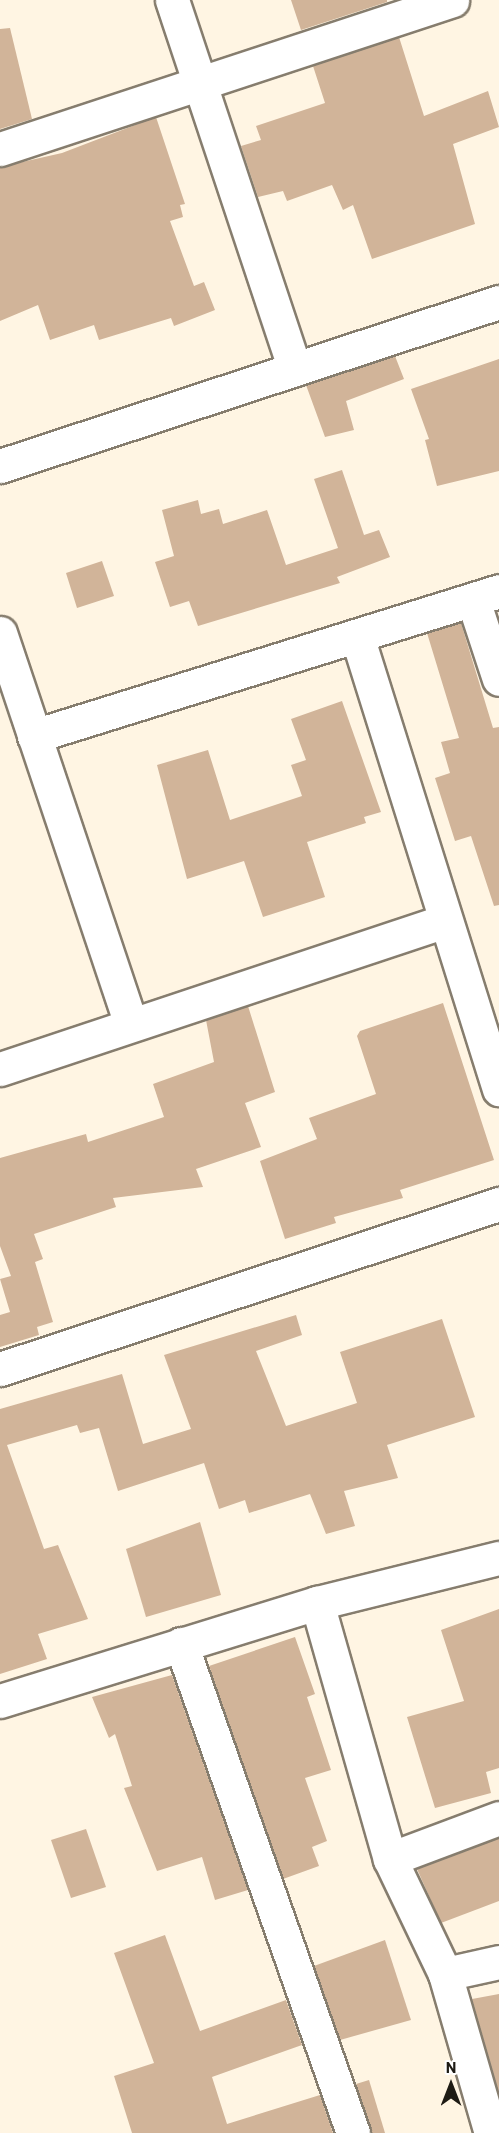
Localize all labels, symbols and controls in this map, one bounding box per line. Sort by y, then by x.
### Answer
north arrow [421,2055,481,2115]
text: N [446,2057,456,2076]

